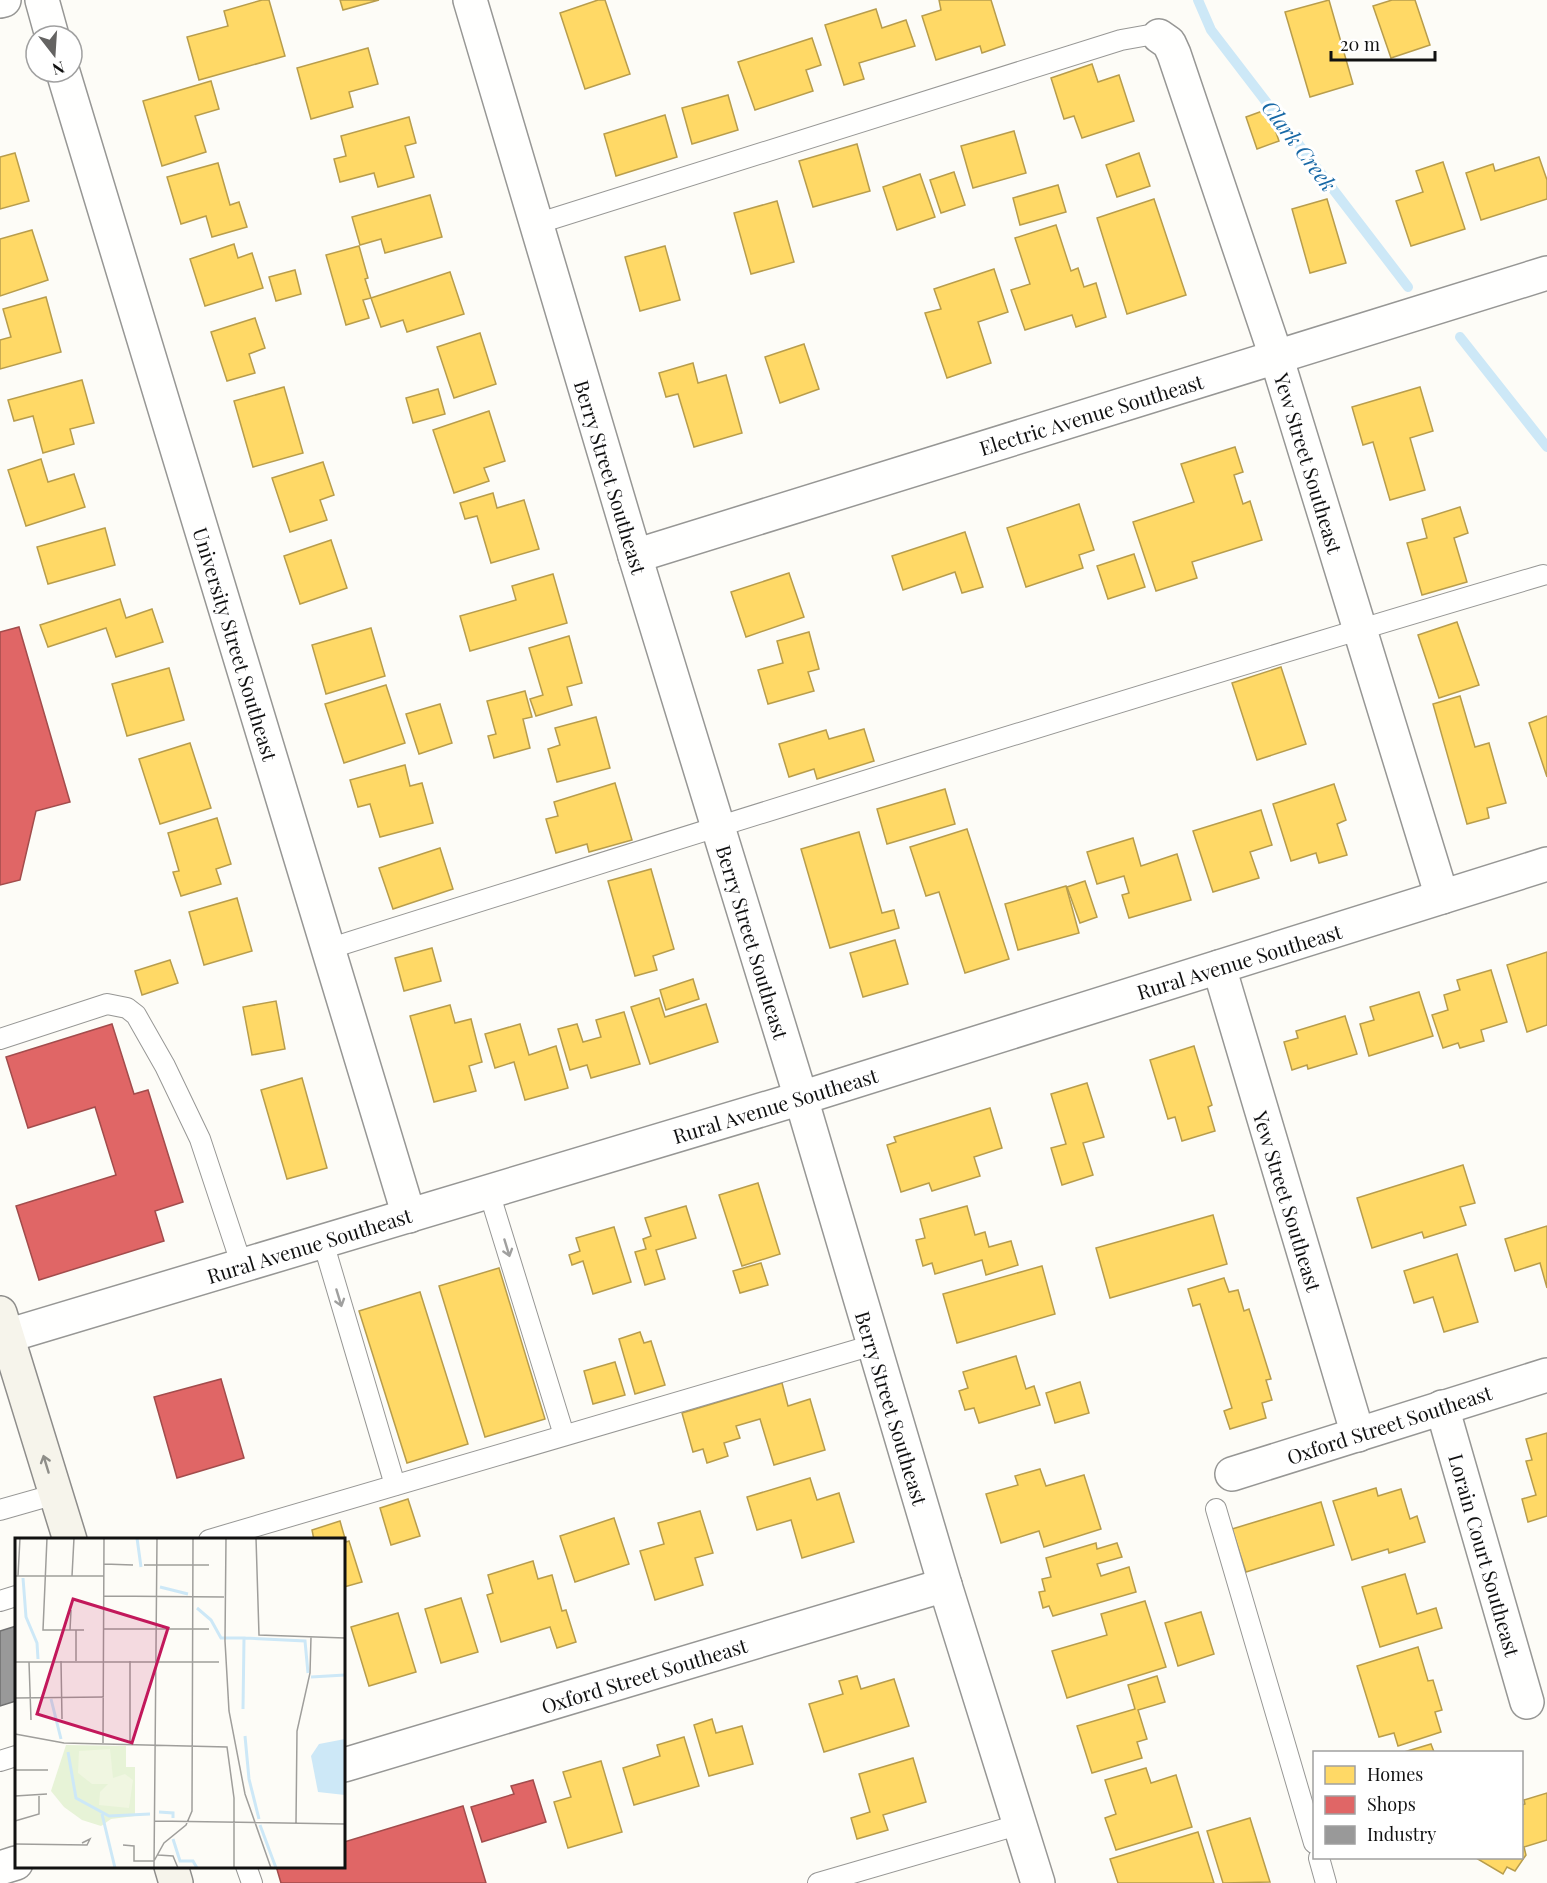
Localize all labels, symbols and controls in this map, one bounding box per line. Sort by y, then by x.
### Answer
north arrow [24,24,84,84]
scale bar [1331,24,1434,62]
text: 20 m [1340,32,1380,56]
text: N [50,57,67,81]
water label: Clark Creek [1257,94,1344,196]
street label: Electric Avenue Southeast [976,367,1207,461]
street label: Yew Street Southeast [1268,369,1350,557]
street label: Berry Street Southeast [569,377,654,578]
street label: University Street Southeast [188,524,285,765]
street label: Berry Street Southeast [711,842,796,1043]
street label: Rural Avenue Southeast [1133,917,1346,1005]
street label: Rural Avenue Southeast [669,1061,882,1149]
street label: Yew Street Southeast [1247,1107,1329,1295]
street label: Rural Avenue Southeast [203,1201,416,1289]
one-way arrow [502,1238,513,1257]
one-way arrow [334,1288,345,1307]
street label: Berry Street Southeast [850,1308,935,1509]
street label: Oxford Street Southeast [1283,1378,1496,1470]
street label: Lorain Court Southeast [1443,1451,1527,1660]
one-way arrow [40,1455,51,1474]
inset map [15,1538,345,1868]
street label: Oxford Street Southeast [538,1631,751,1719]
legend [1313,1751,1523,1859]
text: Homes [1367,1762,1423,1786]
text: Shops [1367,1792,1416,1816]
text: Industry [1367,1822,1436,1846]

